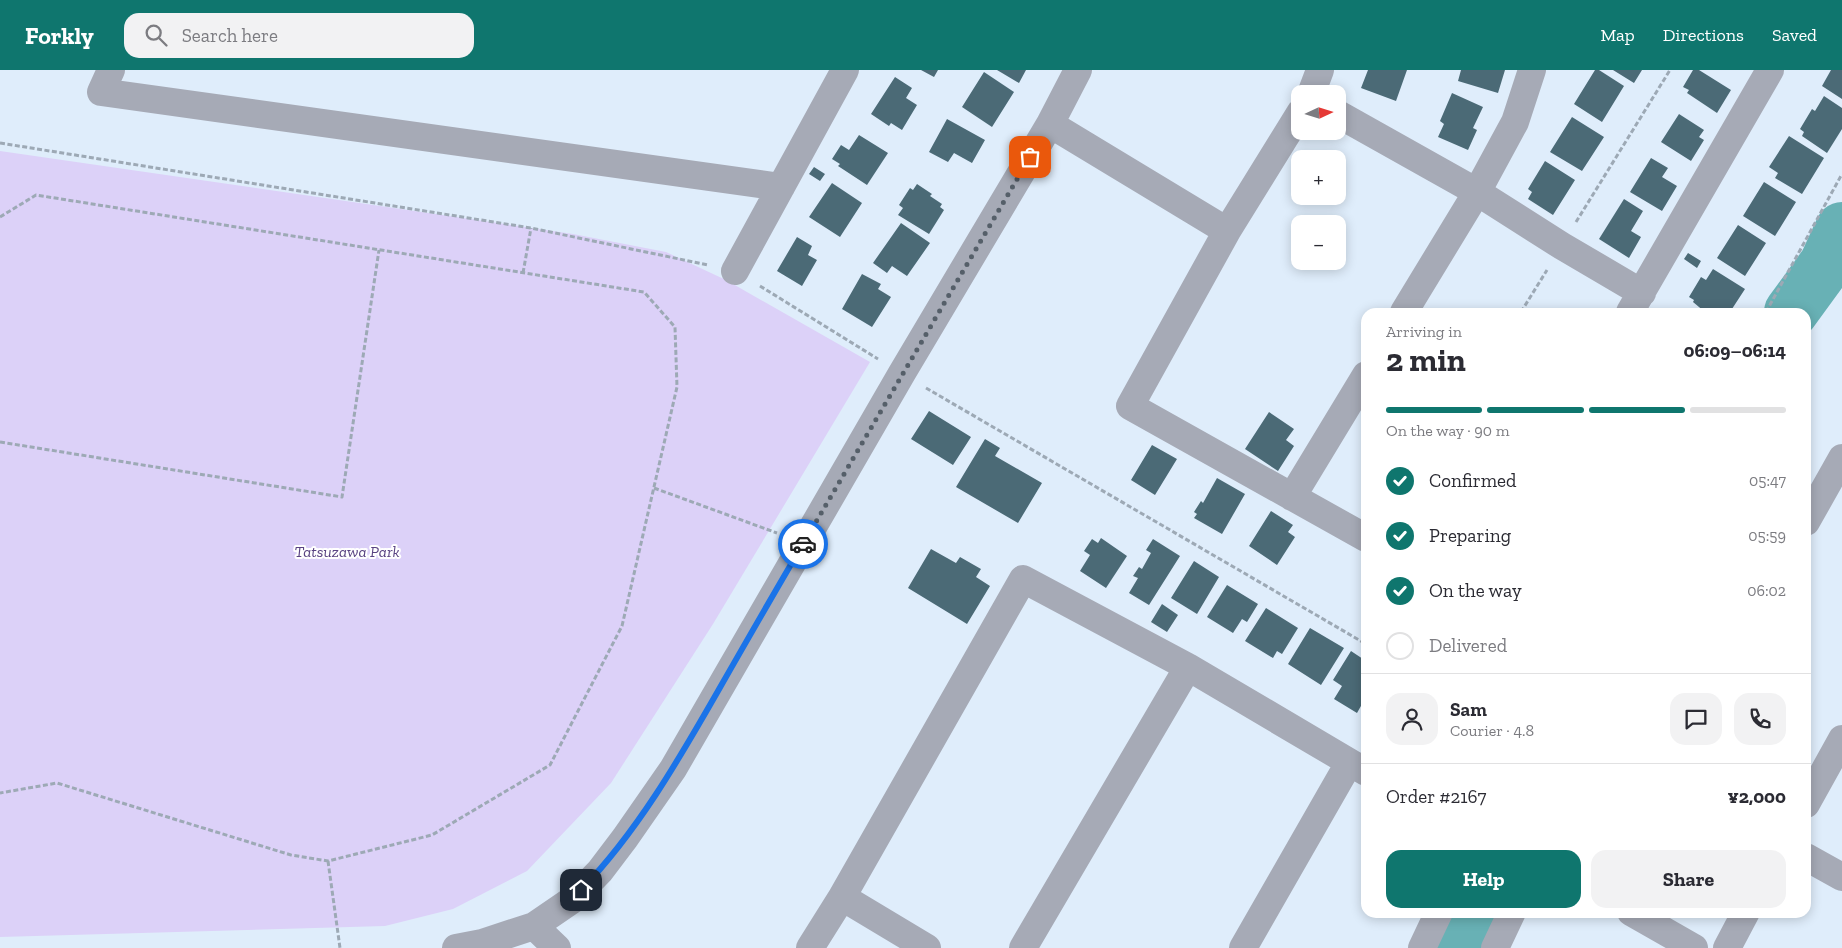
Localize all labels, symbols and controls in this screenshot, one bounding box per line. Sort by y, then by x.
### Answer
search box [124,13,474,58]
text: Forkly [25,21,94,50]
icon: search [142,21,170,49]
text: Search here [182,24,278,47]
text: Map [1600,24,1635,46]
text: Directions [1663,24,1744,46]
text: Saved [1772,24,1817,46]
north arrow [1291,85,1346,140]
map controls [1291,85,1346,270]
pin [1009,136,1051,178]
icon: bag [1016,143,1044,171]
button: + [1291,150,1346,205]
button: − [1291,215,1346,270]
text: Arriving in [1386,322,1462,341]
text: 06:09–06:14 [1683,339,1786,362]
text: 2 min [1386,341,1466,379]
text: On the way · 90 m [1386,421,1510,440]
icon: check [1386,467,1414,495]
text: Confirmed [1429,469,1516,492]
text: 05:47 [1749,471,1786,490]
courier [778,519,828,569]
icon: check [1386,522,1414,550]
text: Preparing [1429,524,1511,547]
text: 05:59 [1748,526,1786,545]
icon: car [789,530,817,558]
park label: Tatsuzawa Park [294,542,400,561]
icon: check [1386,577,1414,605]
text: On the way [1429,579,1522,602]
text: 06:02 [1747,581,1786,600]
text: Delivered [1429,634,1507,657]
button: person [1386,693,1438,745]
button: chat [1670,693,1722,745]
button: phone [1734,693,1786,745]
text: Sam [1450,698,1487,721]
text: Courier · 4.8 [1450,721,1534,740]
text: Order #2167 [1386,785,1487,808]
text: ¥2,000 [1727,785,1786,808]
button: Help [1386,850,1581,908]
button: Share [1591,850,1786,908]
pin [560,869,602,911]
icon: home [567,876,595,904]

